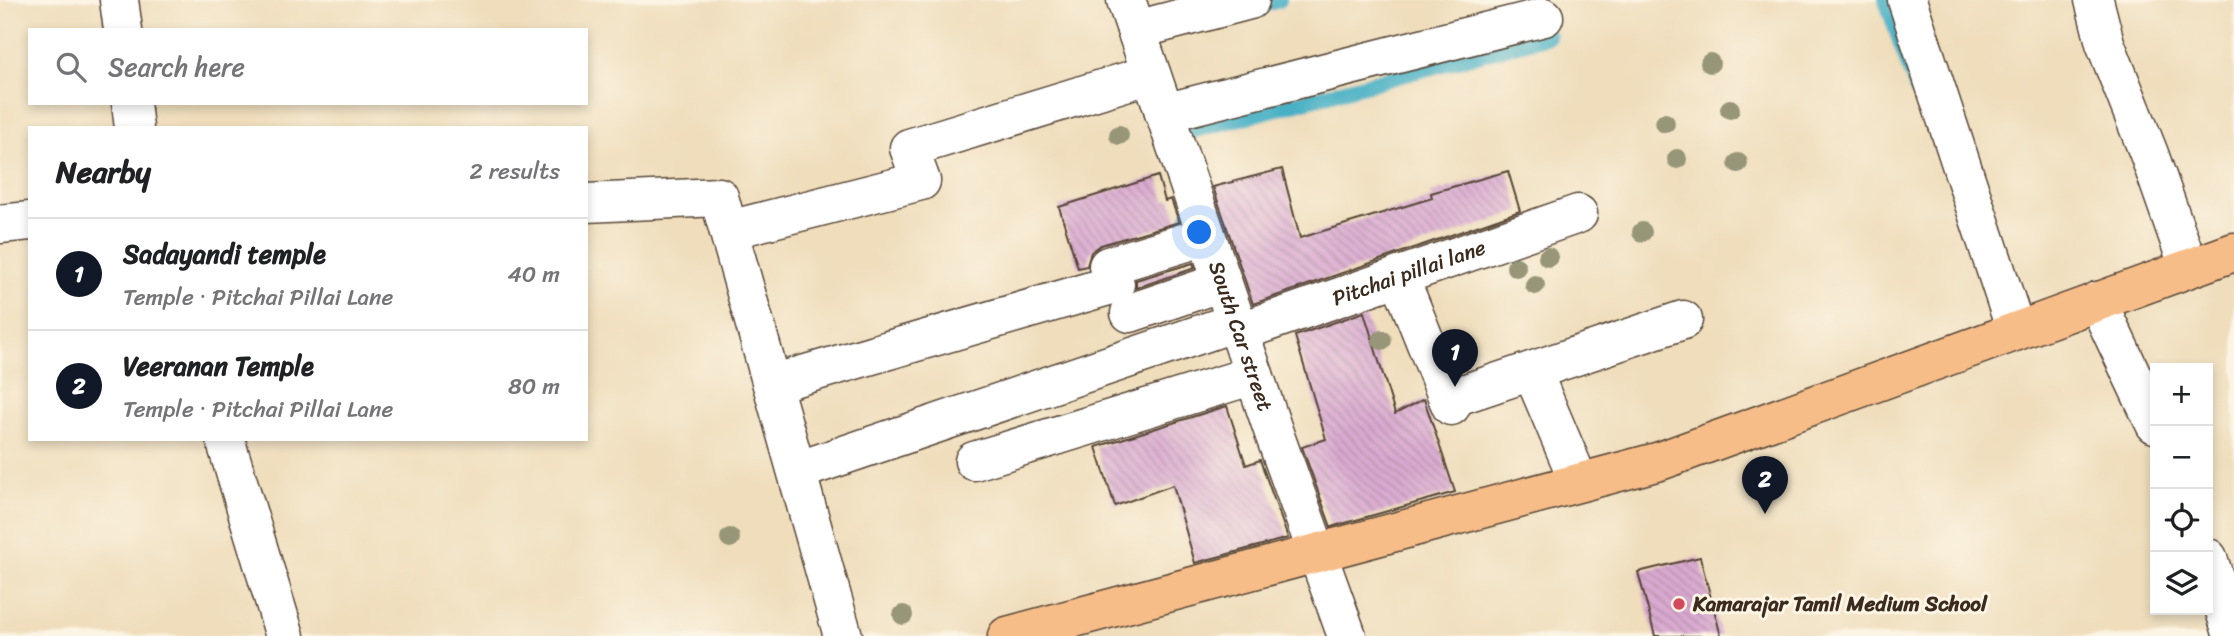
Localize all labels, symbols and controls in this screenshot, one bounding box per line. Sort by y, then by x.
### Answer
search box [28,28,588,105]
text: Search here [108,44,245,90]
icon: search [52,48,90,86]
text: Nearby [56,145,151,199]
text: 2 results [469,151,560,192]
your location [1182,215,1216,249]
street label: Pitchai pillai lane [1327,228,1491,317]
text: Sadayandi temple [123,231,326,277]
text: 1 [74,254,84,295]
text: 40 m [507,254,560,295]
street label: South Car street [1197,256,1284,416]
text: Temple · Pitchai Pillai Lane [123,277,393,318]
pin: 1 [1432,329,1478,387]
text: Veeranan Temple [123,343,314,389]
map controls [2150,363,2213,615]
button: + [2150,363,2213,426]
text: 2 [72,366,86,407]
text: 80 m [508,366,560,407]
text: Temple · Pitchai Pillai Lane [123,389,393,430]
button: − [2150,426,2213,489]
pin: 2 [1742,456,1788,514]
button: locate [2150,489,2213,552]
button: layers [2150,552,2213,615]
place label: Kamarajar Tamil Medium School [1692,585,1988,623]
marker: Kamarajar Tamil Medium School [1671,596,1687,612]

